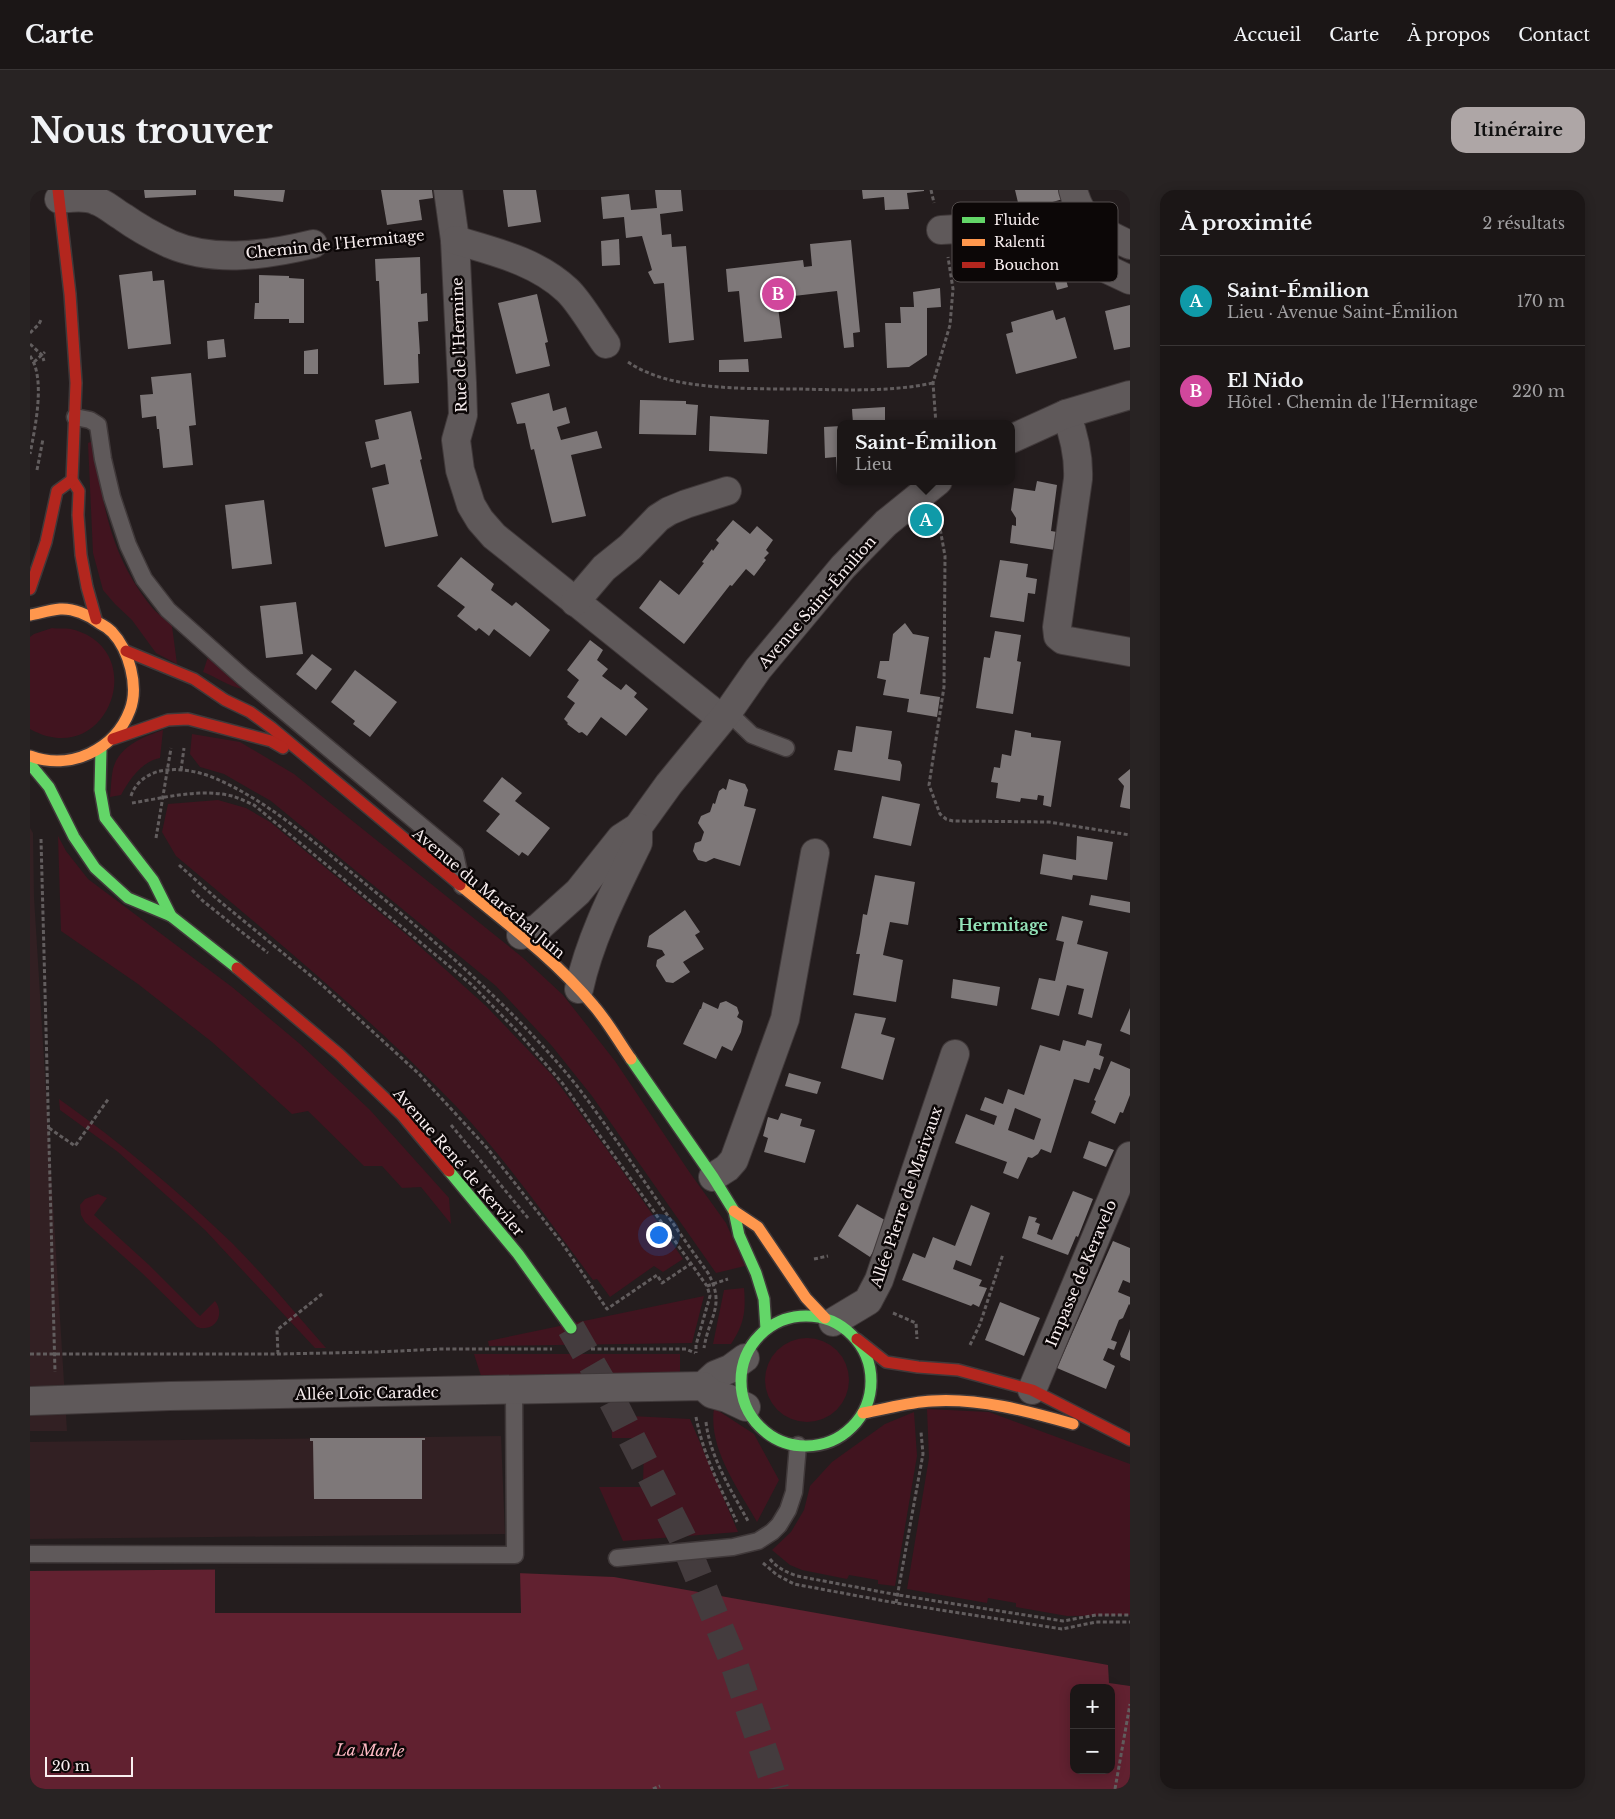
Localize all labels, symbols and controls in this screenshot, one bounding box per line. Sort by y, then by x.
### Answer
text: Carte [25,20,94,49]
text: Accueil [1234,24,1301,46]
text: Carte [1329,24,1379,46]
text: À propos [1407,24,1490,46]
text: Contact [1518,24,1590,46]
button: Itinéraire [1451,107,1585,153]
text: Nous trouver [30,109,273,152]
legend [952,202,1118,282]
text: À proximité [1180,210,1312,236]
text: Fluide [994,211,1040,229]
text: 2 résultats [1483,213,1565,233]
street label: Chemin de l'Hermitage [245,225,425,263]
text: Ralenti [994,233,1045,251]
text: Bouchon [994,256,1060,274]
pin: B [762,275,794,313]
street label: Rue de l'Hermine [447,277,471,413]
text: Saint-Émilion [1227,279,1369,302]
text: A [1190,291,1202,311]
text: 170 m [1517,291,1565,311]
text: Lieu · Avenue Saint-Émilion [1227,302,1458,322]
text: El Nido [1227,369,1304,392]
text: B [1190,381,1202,401]
text: 220 m [1512,381,1565,401]
text: Hôtel · Chemin de l'Hermitage [1227,392,1478,412]
popup [837,420,1015,485]
text: Saint-Émilion [855,431,997,454]
text: Lieu [855,454,892,474]
pin: A [910,501,942,539]
street label: Avenue Saint-Émilion [754,532,880,673]
street label: Avenue du Maréchal Juin [408,823,569,962]
district label: Hermitage [958,915,1048,935]
street label: Avenue René de Kerviler [389,1083,529,1241]
street label: Allée Pierre de Marivaux [866,1104,946,1291]
street label: Impasse de Keravelo [1041,1197,1121,1349]
your location [646,1222,672,1248]
street label: Allée Loïc Caradec [294,1382,439,1404]
map controls [1070,1684,1115,1774]
button: + [1070,1684,1115,1729]
button: − [1070,1729,1115,1774]
water label: La Marle [334,1739,405,1761]
scale bar [45,1754,132,1777]
text: 20 m [52,1757,90,1775]

